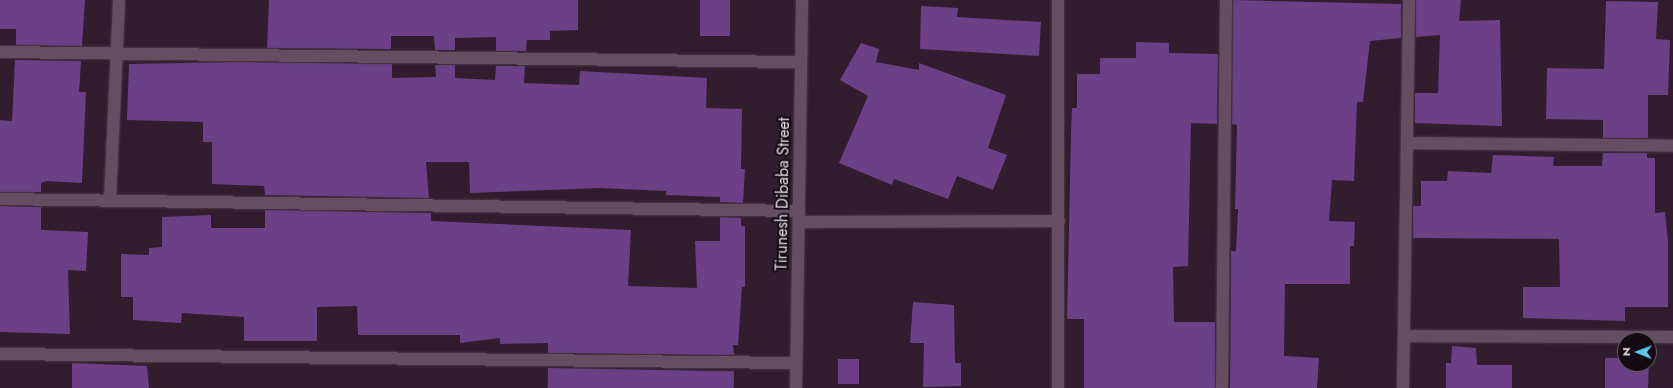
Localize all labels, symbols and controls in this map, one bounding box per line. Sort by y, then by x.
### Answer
street label: Tirunesh Dibaba Street [772,117,794,271]
north arrow [1617,332,1657,372]
text: N [1618,347,1634,356]

